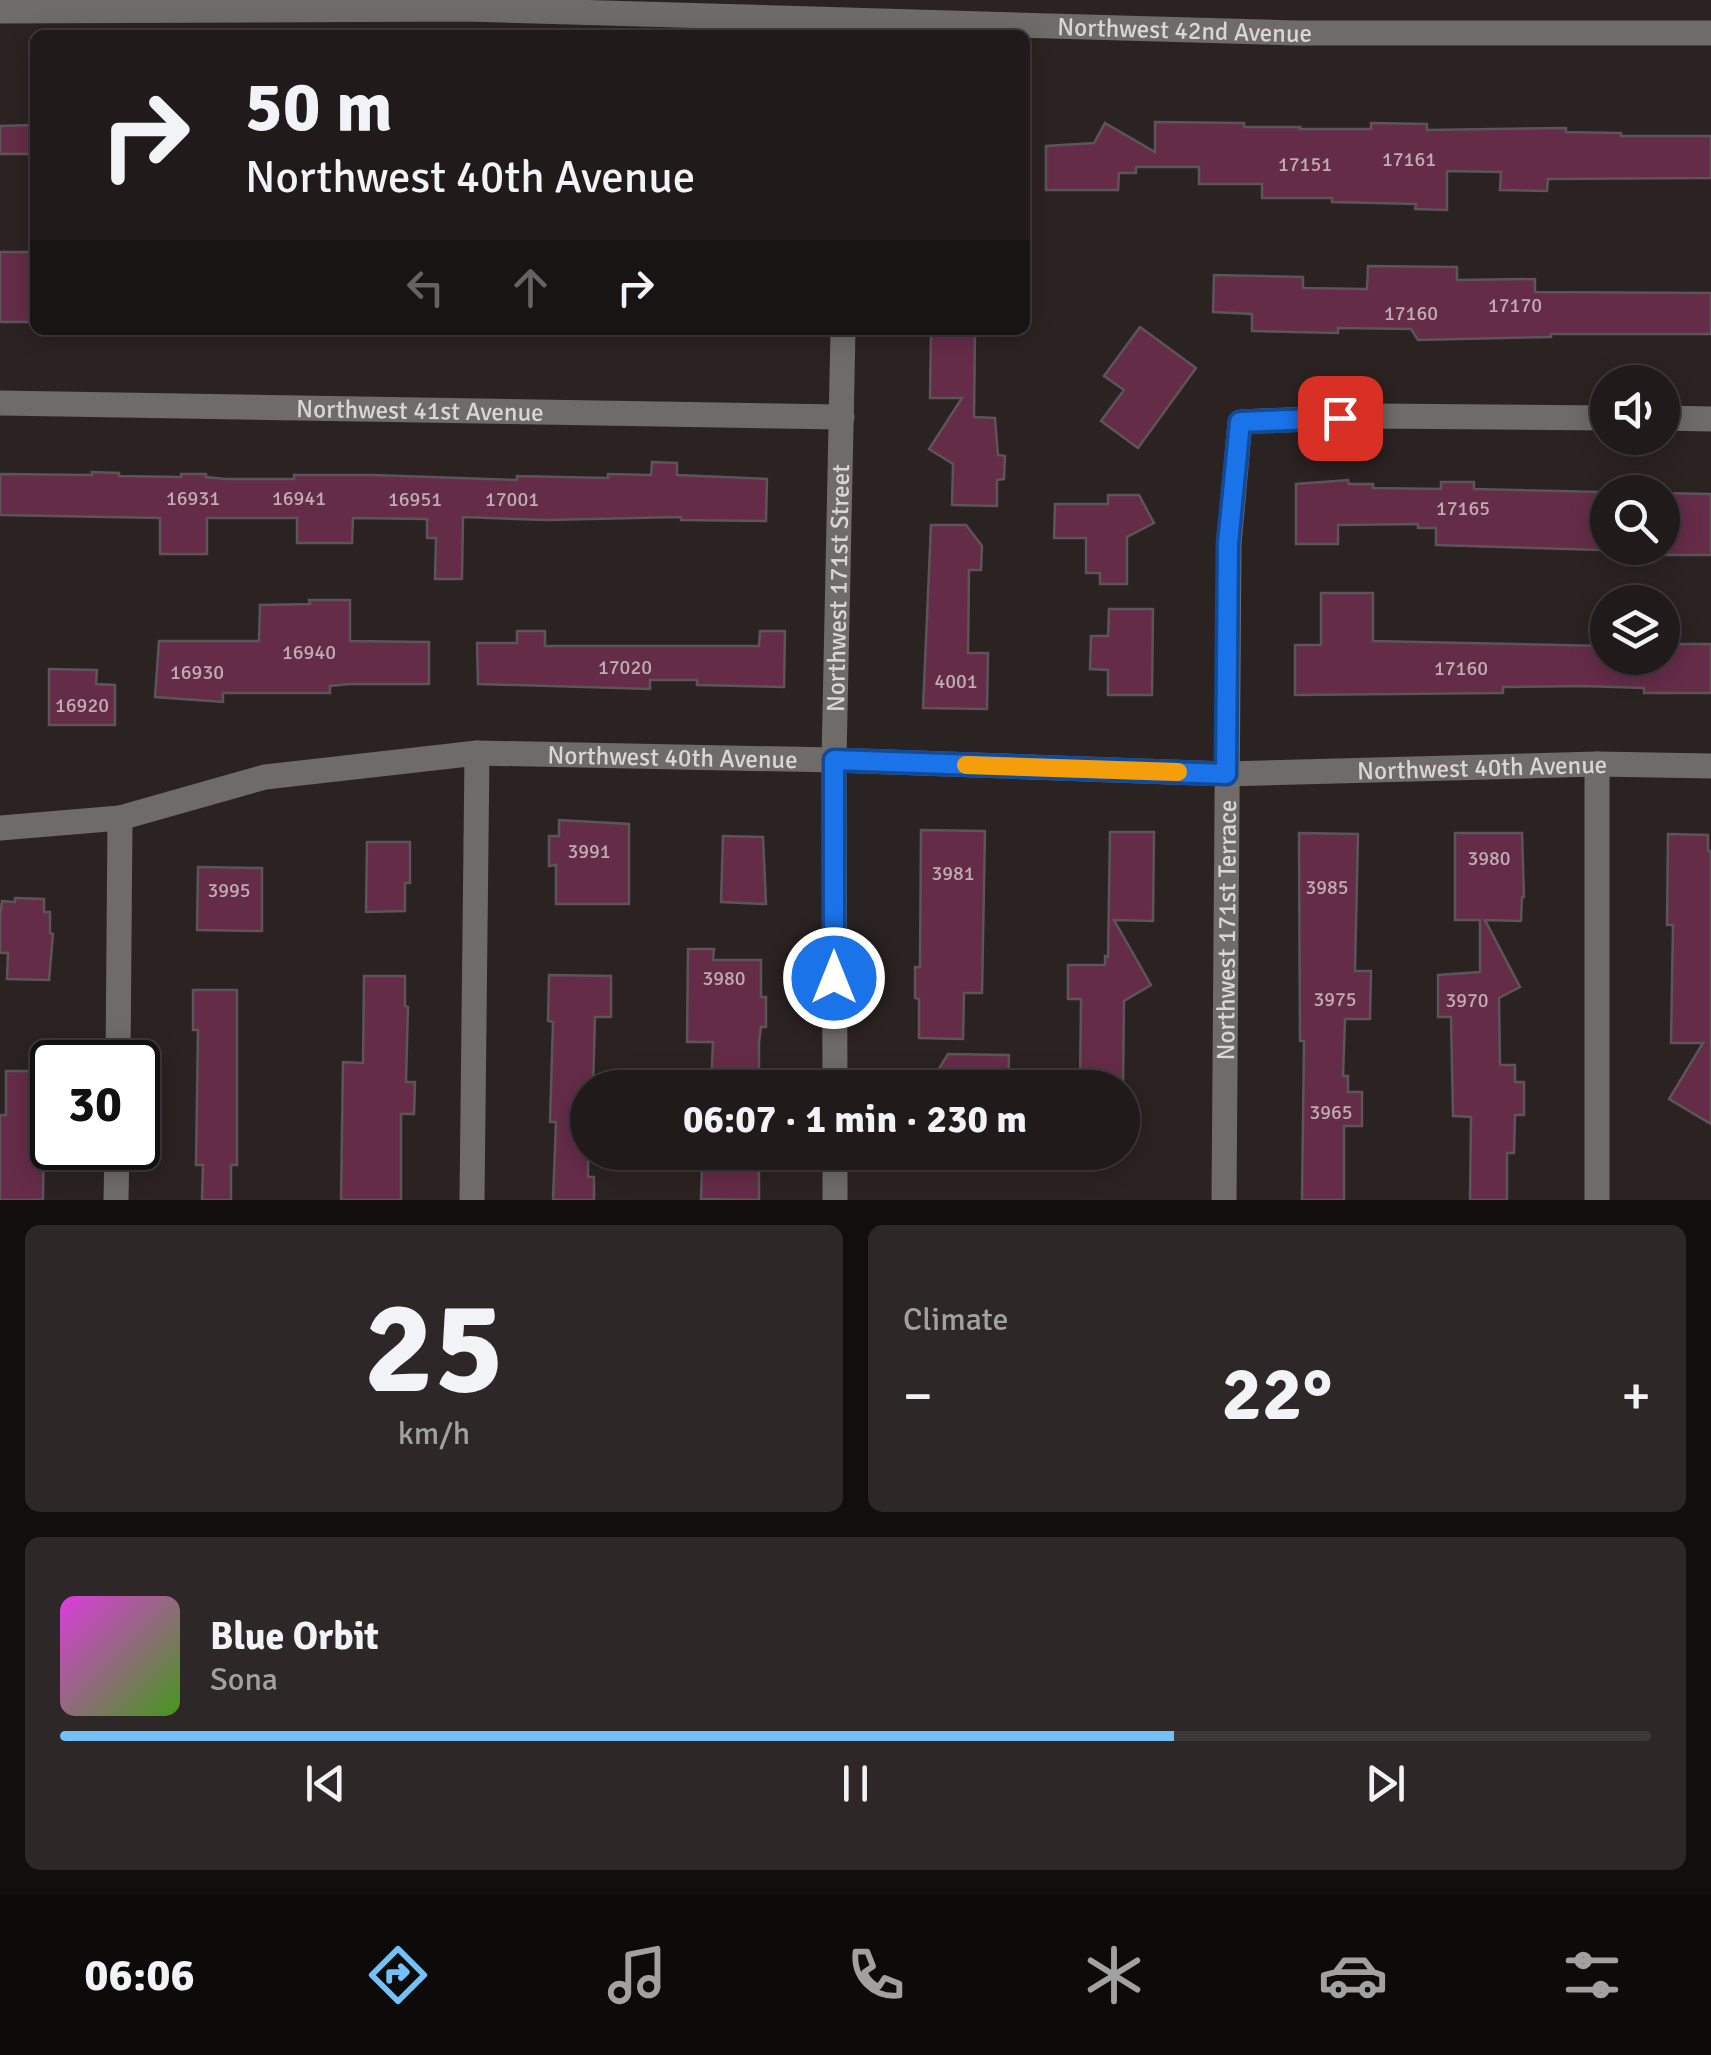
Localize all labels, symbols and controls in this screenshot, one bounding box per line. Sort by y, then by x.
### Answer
street label: Northwest 42nd Avenue [1057,11,1312,49]
text: 50 m [245,64,393,150]
icon: right [80,70,210,200]
house number: 17161 [1382,147,1436,172]
text: Northwest 40th Avenue [245,150,695,205]
house number: 17151 [1278,152,1332,177]
icon: left [398,260,453,315]
icon: ahead [503,260,558,315]
icon: right [608,260,663,315]
house number: 17170 [1488,293,1542,318]
house number: 17160 [1384,301,1438,326]
map controls [1590,365,1680,675]
button: sound [1590,365,1680,455]
pin [1298,376,1383,461]
icon: arrive [1313,391,1368,446]
street label: Northwest 41st Avenue [296,393,544,428]
street label: Northwest 171st Street [820,463,856,712]
button: search [1590,475,1680,565]
house number: 16931 [166,486,220,511]
house number: 16941 [272,486,326,511]
house number: 16951 [388,487,442,512]
house number: 17001 [485,487,539,512]
house number: 17165 [1436,496,1490,521]
button: layers [1590,585,1680,675]
house number: 16940 [282,640,336,665]
house number: 17020 [598,655,652,680]
house number: 17160 [1434,656,1488,681]
house number: 16930 [170,660,224,685]
house number: 4001 [934,669,978,694]
house number: 16920 [55,693,109,718]
street label: Northwest 40th Avenue [547,739,798,775]
street label: Northwest 40th Avenue [1357,749,1608,786]
street label: Northwest 171st Terrace [1210,800,1243,1060]
house number: 3991 [567,839,611,864]
house number: 3980 [1467,846,1511,871]
house number: 3981 [931,861,975,886]
house number: 3985 [1305,875,1349,900]
house number: 3995 [207,878,251,903]
position arrow [782,926,886,1030]
house number: 3980 [702,966,746,991]
house number: 3975 [1313,987,1357,1012]
house number: 3970 [1445,988,1489,1013]
speed limit sign: 30 [30,1040,160,1170]
text: 06:07 · 1 min · 230 m [683,1096,1027,1143]
house number: 3965 [1309,1100,1353,1125]
text: 25 [364,1269,504,1429]
text: Climate [903,1300,1009,1339]
text: 22° [1222,1348,1333,1441]
text: − [903,1362,933,1430]
text: + [1621,1362,1651,1430]
text: km/h [398,1414,470,1453]
text: Blue Orbit [210,1613,379,1660]
text: Sona [210,1660,278,1699]
icon: previous [298,1756,353,1811]
icon: pause [828,1756,883,1811]
icon: next [1358,1756,1413,1811]
icon: directions [363,1940,433,2010]
icon: music [602,1940,672,2010]
icon: phone [841,1940,911,2010]
icon: climate [1079,1940,1149,2010]
icon: car [1318,1940,1388,2010]
icon: filters [1557,1940,1627,2010]
text: 06:06 [84,1948,195,2003]

